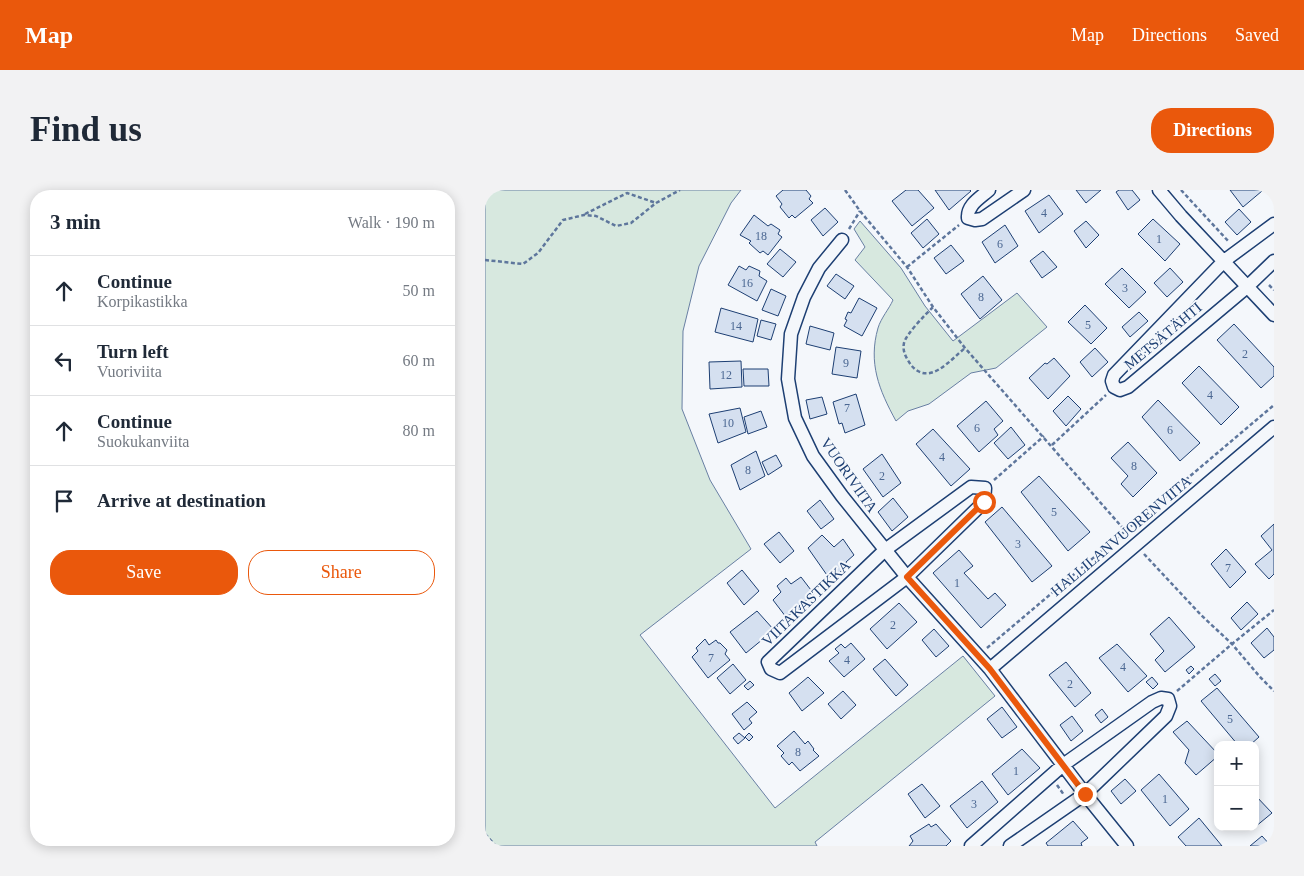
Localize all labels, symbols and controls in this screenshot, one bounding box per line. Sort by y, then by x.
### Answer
text: Map [25,22,73,48]
text: Map [1071,25,1104,45]
text: Directions [1132,25,1207,45]
text: Saved [1235,25,1279,45]
button: Directions [1151,108,1274,153]
text: Find us [30,110,142,149]
house number: 4 [1041,206,1047,220]
text: 3 min [50,210,101,234]
text: Walk · 190 m [348,214,435,231]
house number: 18 [755,229,767,243]
house number: 1 [1156,232,1162,246]
house number: 6 [997,237,1003,251]
text: Continue [97,271,172,292]
house number: 16 [741,276,753,290]
icon: ahead [50,277,78,305]
house number: 3 [1122,281,1128,295]
text: 50 m [403,282,435,299]
house number: 8 [978,290,984,304]
text: Korpikastikka [97,293,188,310]
street label: METSÄTÄHTI [1121,299,1205,373]
house number: 5 [1085,318,1091,332]
house number: 14 [730,319,742,333]
text: Turn left [97,341,169,362]
icon: left [50,347,78,375]
house number: 2 [1242,347,1248,361]
text: 60 m [403,352,435,369]
house number: 9 [843,356,849,370]
text: Vuoriviita [97,363,162,380]
house number: 12 [720,368,732,382]
house number: 4 [1207,388,1213,402]
house number: 7 [844,401,850,415]
text: Continue [97,411,172,432]
house number: 10 [722,416,734,430]
icon: ahead [50,417,78,445]
house number: 6 [974,421,980,435]
text: 80 m [403,422,435,439]
house number: 6 [1167,423,1173,437]
text: Suokukanviita [97,433,189,450]
street label: VUORIVIITA [817,435,881,515]
house number: 4 [939,450,945,464]
house number: 8 [1131,459,1137,473]
house number: 8 [745,463,751,477]
house number: 2 [879,469,885,483]
street label: HALLILANVUORENVIITA [1048,473,1194,599]
icon: arrive [50,487,78,515]
text: Arrive at destination [97,490,266,511]
route start [973,491,996,514]
house number: 5 [1051,505,1057,519]
house number: 3 [1015,537,1021,551]
button: Save [50,550,238,595]
button: Share [248,550,435,595]
street label: VIITAKASTIKKA [759,557,853,649]
house number: 7 [1225,561,1231,575]
house number: 1 [954,576,960,590]
house number: 2 [890,618,896,632]
house number: 7 [708,651,714,665]
house number: 4 [844,653,850,667]
house number: 4 [1120,660,1126,674]
house number: 2 [1067,677,1073,691]
house number: 5 [1227,712,1233,726]
map controls [1214,741,1259,831]
button: + [1214,741,1259,786]
house number: 8 [795,745,801,759]
house number: 1 [1013,764,1019,778]
route end [1074,783,1097,806]
button: − [1214,786,1259,831]
house number: 1 [1162,792,1168,806]
house number: 3 [971,797,977,811]

